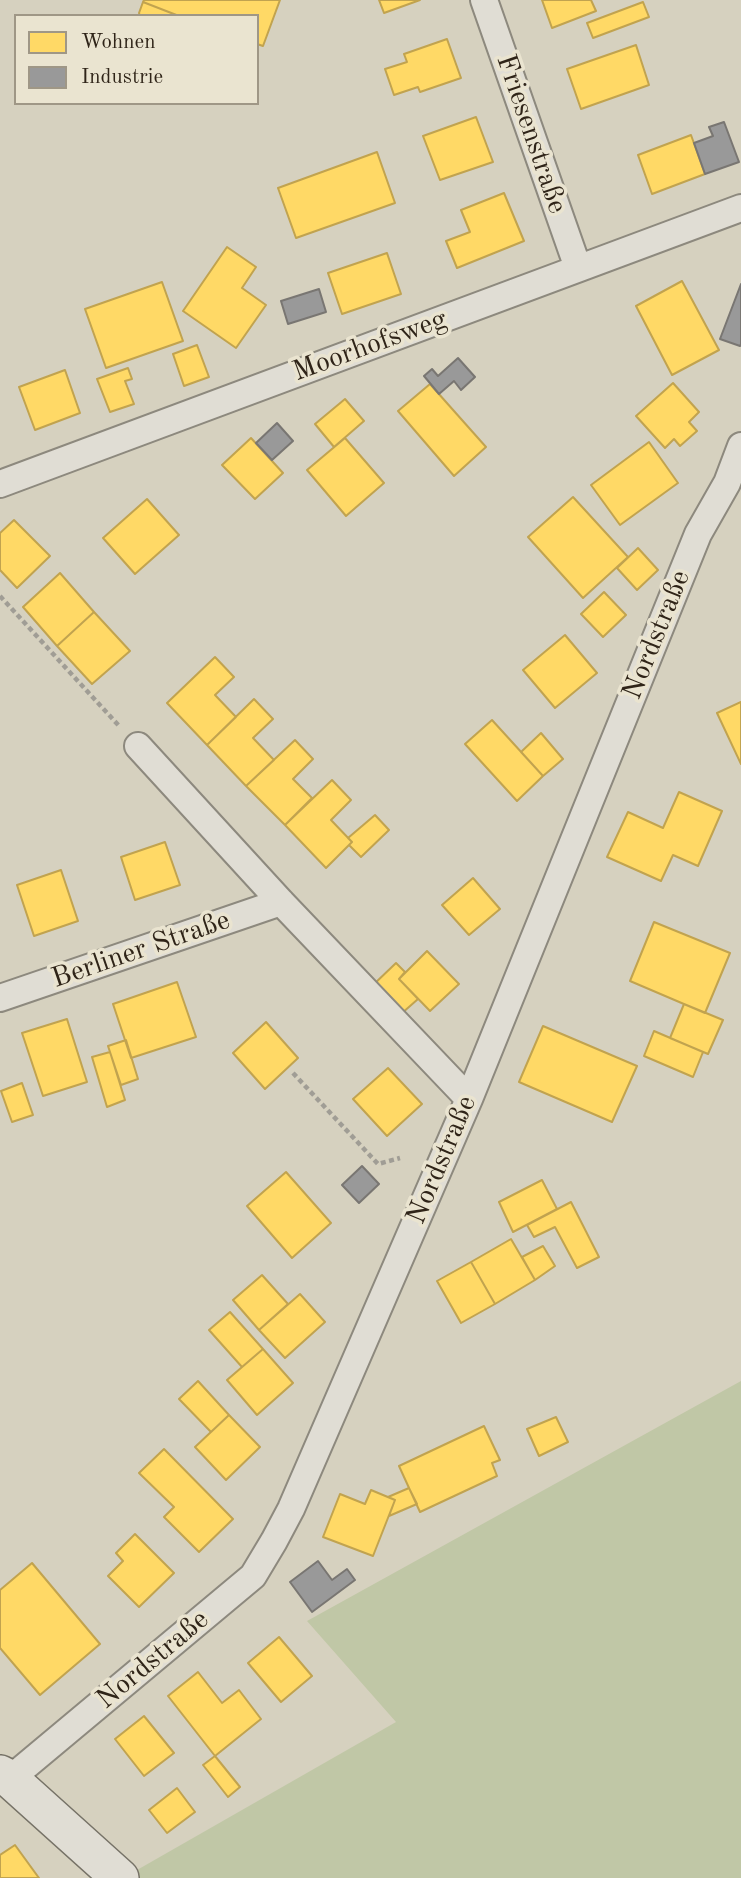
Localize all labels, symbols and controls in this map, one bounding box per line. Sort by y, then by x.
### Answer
legend [14,14,259,105]
text: Wohnen [81,32,156,53]
street label: Friesenstraße [488,50,574,218]
text: Industrie [81,67,163,88]
street label: Moorhofsweg [288,303,452,389]
street label: Nordstraße [616,565,698,705]
street label: Berliner Straße [48,904,234,996]
street label: Nordstraße [400,1091,484,1229]
street label: Nordstraße [90,1603,216,1717]

